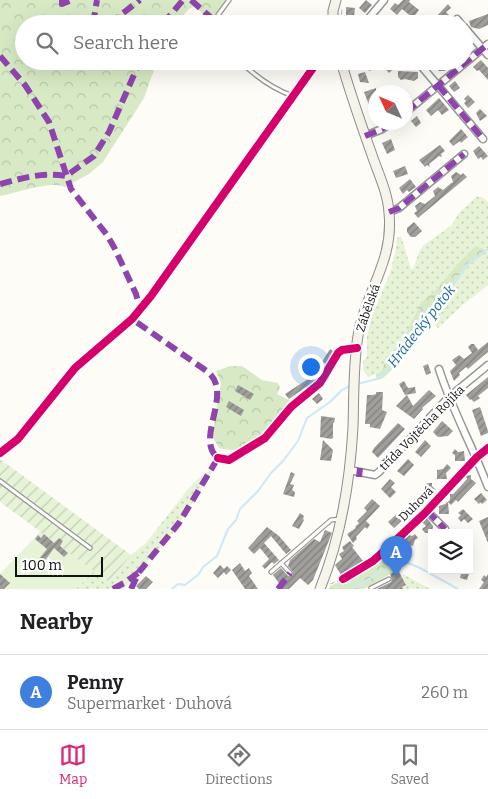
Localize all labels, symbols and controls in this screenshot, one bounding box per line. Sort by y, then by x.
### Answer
search box [15,15,473,70]
icon: search [33,29,61,57]
text: Search here [73,31,178,54]
north arrow [368,85,413,130]
water label: Hrádecký potok [384,281,459,371]
street label: Zábělská [353,282,383,334]
your location [298,354,324,380]
street label: třída Vojtěcha Rojíka [377,382,468,473]
street label: Duhová [396,484,436,524]
map controls [428,529,473,574]
button: layers [428,529,473,574]
pin: A [380,536,412,577]
scale bar [15,554,102,577]
text: 100 m [22,557,62,574]
text: Nearby [20,609,93,635]
text: Penny [67,671,123,694]
text: A [30,683,42,702]
text: 260 m [421,683,468,702]
text: Supermarket · Duhová [67,694,232,713]
tab: Map [59,741,87,788]
tab: Directions [205,741,273,788]
tab: Saved [391,741,429,788]

